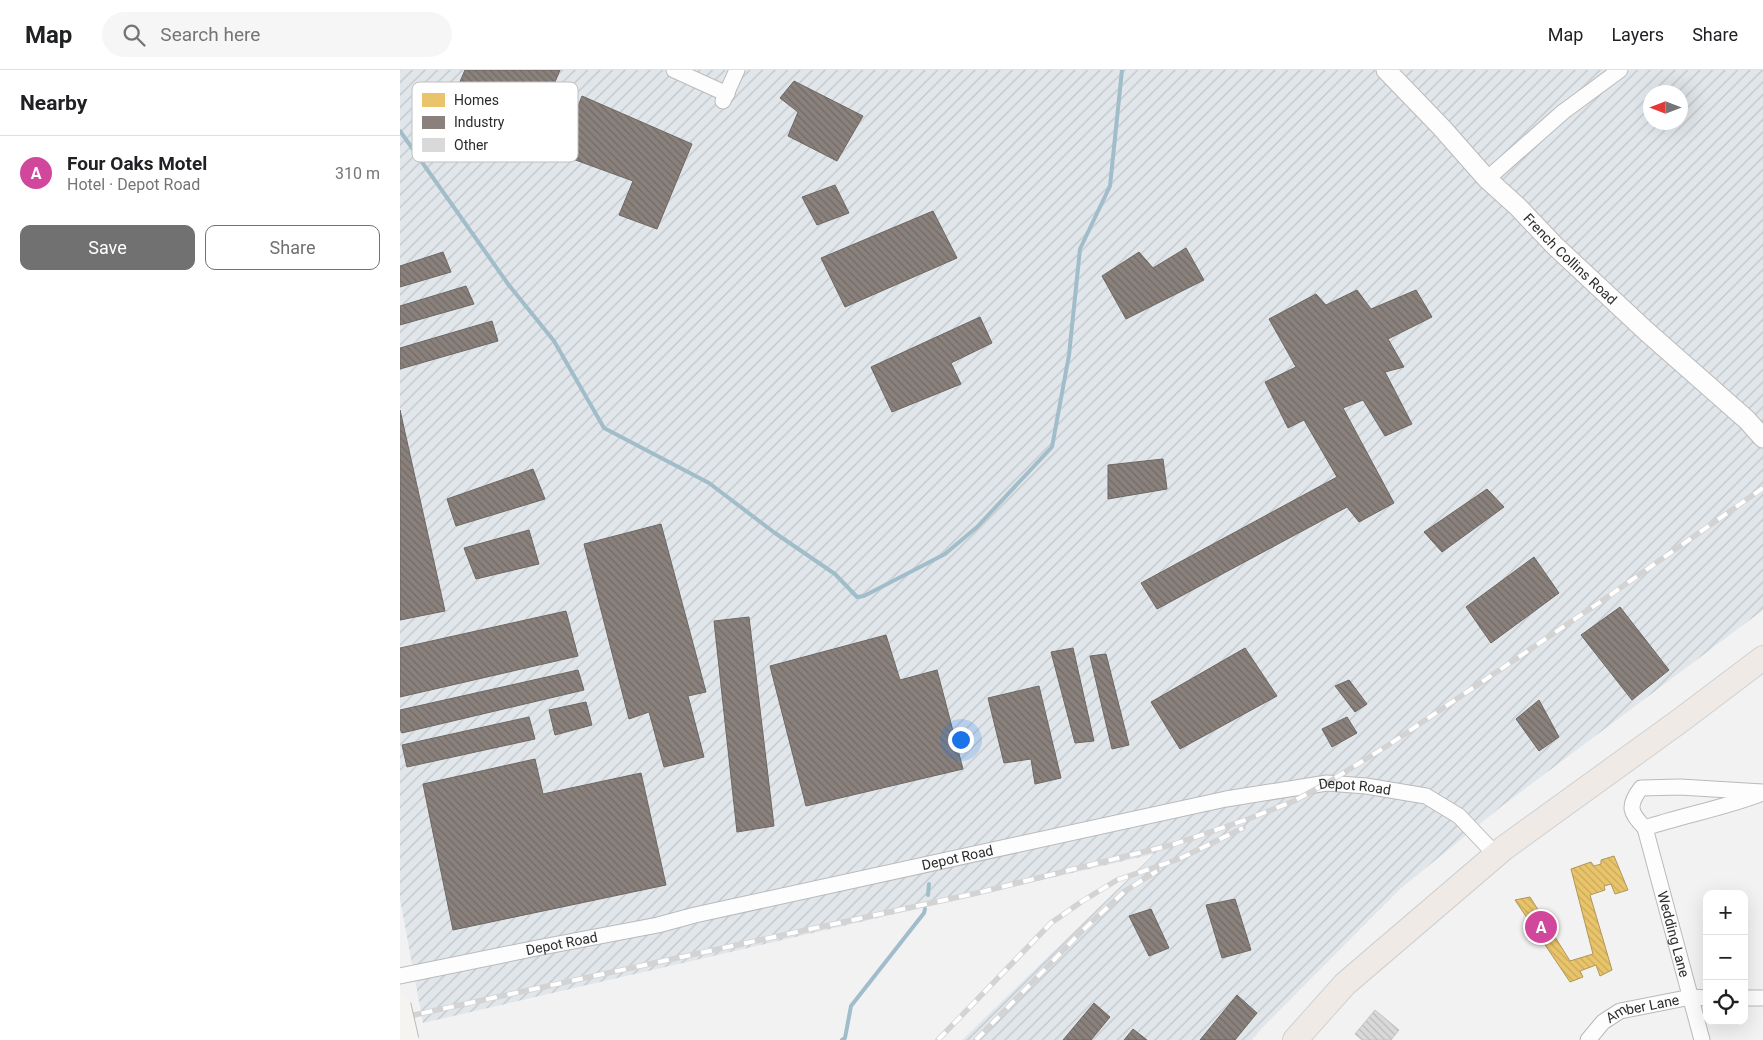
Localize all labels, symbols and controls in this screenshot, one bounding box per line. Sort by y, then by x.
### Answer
search box [102,12,452,57]
text: Map [25,21,72,49]
icon: search [120,21,148,49]
text: Search here [160,23,260,46]
text: Map [1548,24,1583,45]
text: Layers [1611,24,1664,45]
text: Share [1692,24,1738,45]
legend [412,82,578,162]
north arrow [1643,85,1688,130]
text: Nearby [20,91,87,115]
text: Homes [454,92,499,108]
text: Industry [454,114,505,130]
text: Other [454,137,488,153]
text: Four Oaks Motel [67,152,207,175]
text: A [31,164,41,183]
text: 310 m [335,164,380,183]
text: Hotel · Depot Road [67,175,200,194]
street label: French Collins Road [1520,210,1620,308]
button: Save [20,225,195,270]
button: Share [205,225,380,270]
your location [948,727,974,753]
street label: Depot Road [1317,775,1392,798]
street label: Depot Road [920,842,995,873]
street label: Wedding Lane [1654,890,1693,979]
map controls [1703,890,1748,1025]
button: + [1703,890,1748,935]
pin: A [1525,908,1557,946]
street label: Depot Road [524,929,599,958]
button: − [1703,935,1748,980]
button: locate [1703,980,1748,1025]
street label: Amber Lane [1603,992,1680,1026]

